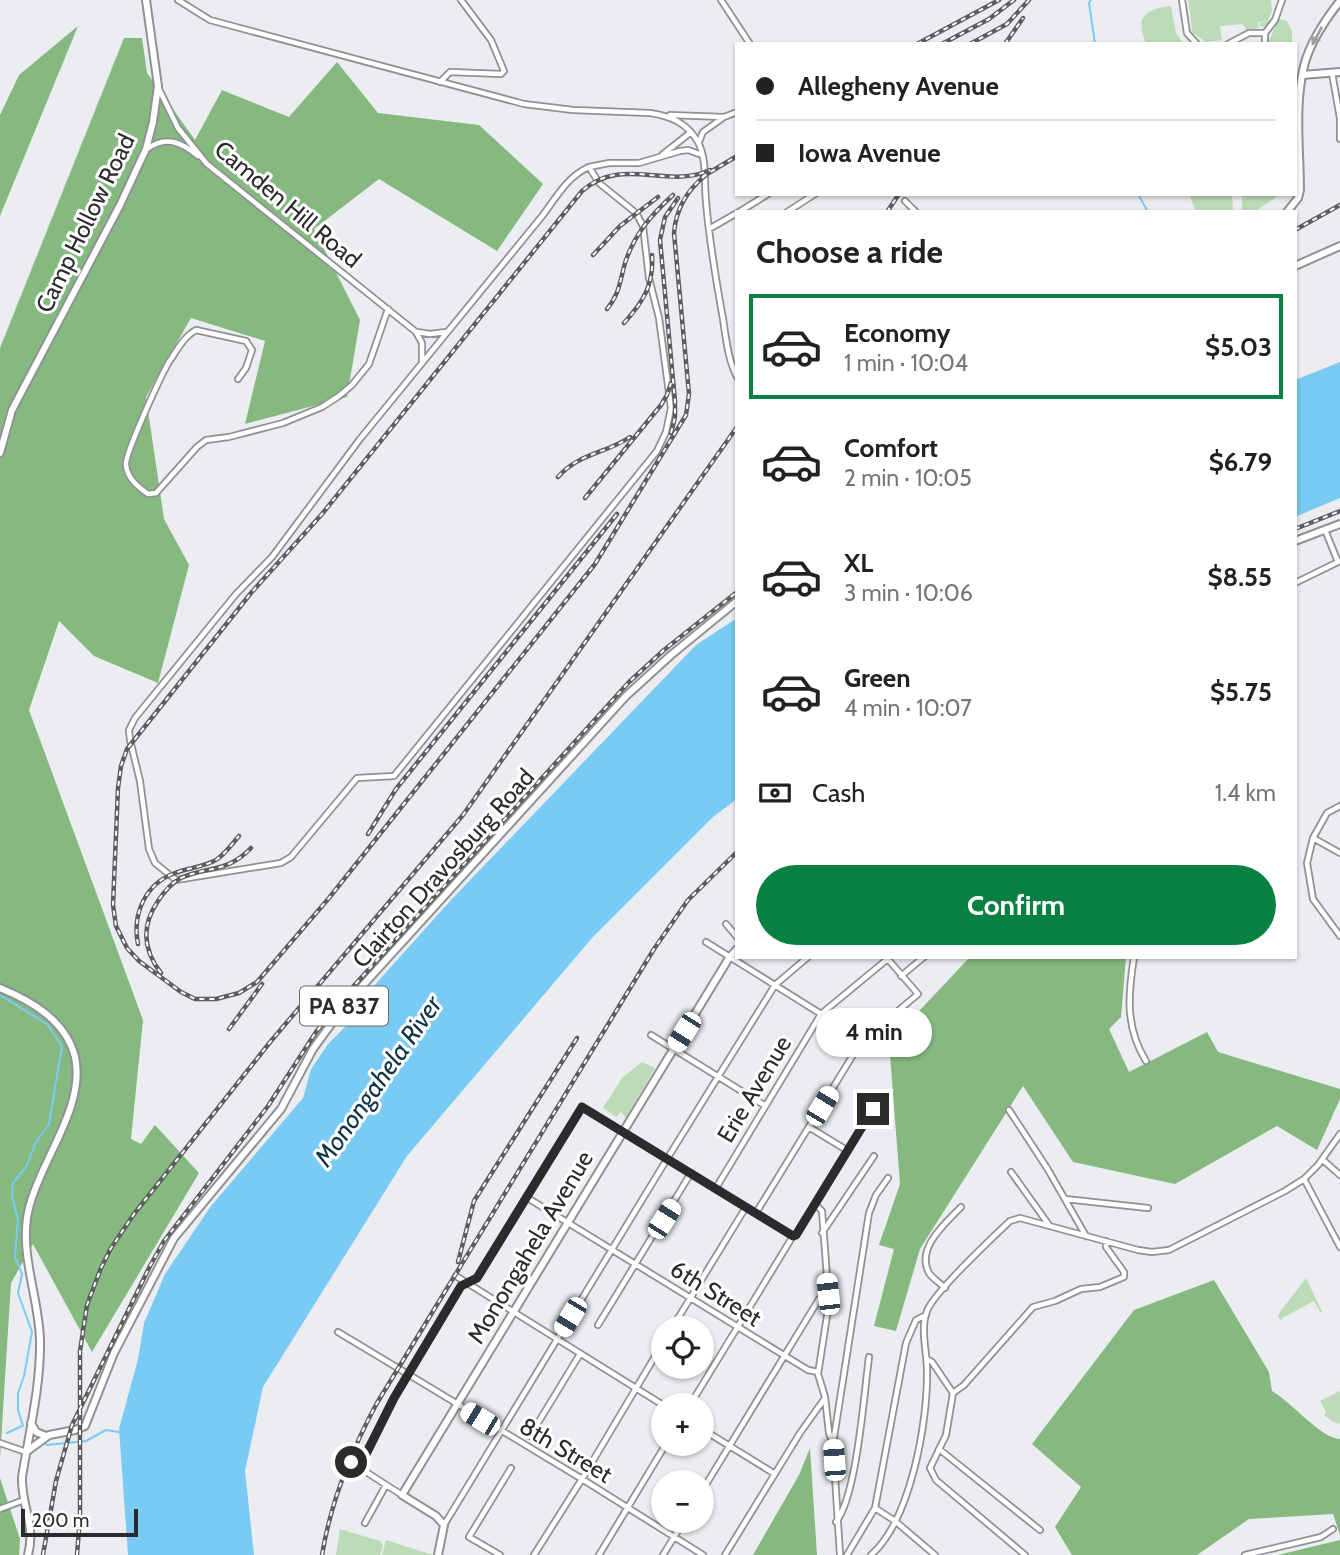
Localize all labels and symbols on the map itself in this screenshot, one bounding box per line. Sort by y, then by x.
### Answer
one-way arrow [1311,26,1323,46]
street label: Camp Hollow Road [29,129,141,317]
street label: Camden Hill Road [209,134,367,274]
street label: Clairton Dravosburg Road [346,762,540,974]
road number: PA 837 [300,987,388,1026]
water label: Monongahela River [307,989,449,1173]
callout: 4 min [815,1007,931,1056]
car [664,1009,705,1055]
street label: Erie Avenue [711,1030,797,1148]
car [803,1083,842,1129]
route end [857,1093,889,1125]
street label: Monongahela Avenue [461,1145,599,1349]
car [644,1196,685,1242]
street label: 6th Street [665,1254,767,1332]
car [816,1272,841,1316]
car [551,1294,590,1340]
car [457,1399,504,1439]
street label: 8th Street [515,1411,617,1489]
car [823,1438,846,1482]
route start [335,1446,367,1478]
scale bar [21,1506,138,1538]

